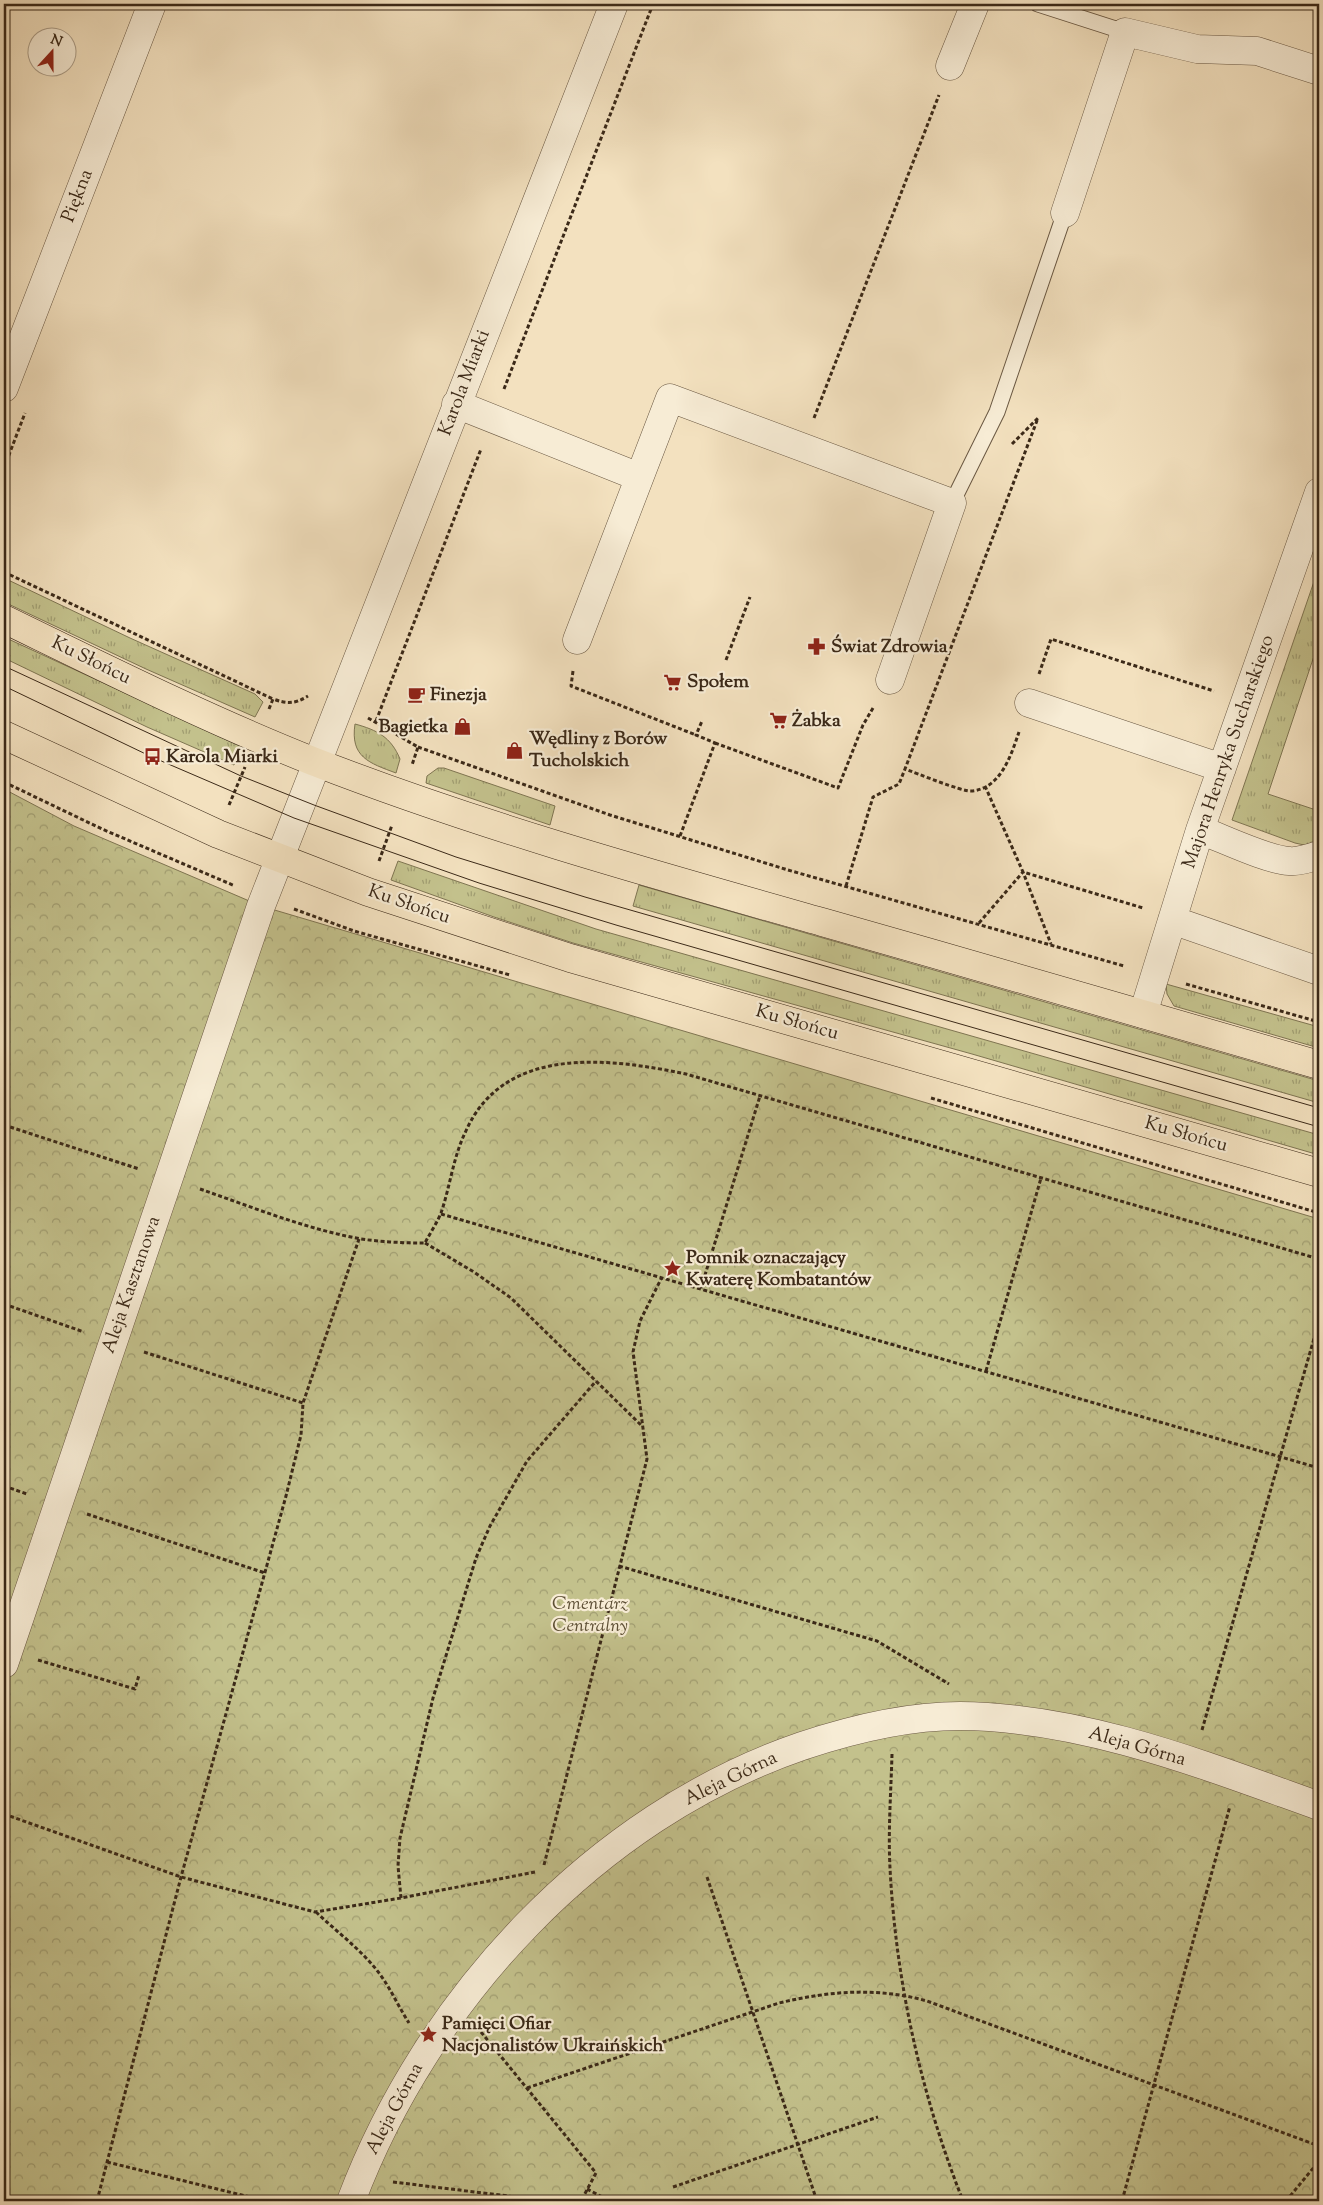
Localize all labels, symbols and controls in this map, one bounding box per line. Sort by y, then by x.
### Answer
north arrow [28,28,78,78]
text: N [47,30,65,53]
street label: Piękna [56,165,101,226]
street label: Karola Miarki [432,326,498,440]
street label: Ku Słońcu [47,630,135,692]
street label: Majora Henryka Sucharskiego [1176,632,1282,872]
place label: Świat Zdrowia [831,634,948,661]
pharmacy icon: Świat Zdrowia [807,637,827,657]
place label: Społem [687,669,749,696]
supermarket icon: Społem [663,672,683,692]
place label: Finezja [430,682,487,709]
cafe icon: Finezja [406,685,426,705]
place label: Żabka [792,708,841,735]
supermarket icon: Żabka [768,711,788,731]
place label: Bagietka [379,714,448,741]
shop icon: Bagietka [452,717,472,737]
place label: Wędliny z Borów Tucholskich [529,726,668,775]
shop icon: Wędliny z Borów Tucholskich [505,740,525,760]
place label: Karola Miarki [166,744,279,771]
bus stop icon: Karola Miarki [142,747,162,767]
street label: Ku Słońcu [364,878,454,932]
street label: Ku Słońcu [752,998,842,1048]
street label: Ku Słońcu [1141,1110,1231,1160]
street label: Aleja Kasztanowa [96,1212,168,1357]
place label: Pomnik oznaczający Kwaterę Kombatantów [686,1245,872,1294]
place icon: Pomnik oznaczający Kwaterę Kombatantów [662,1259,682,1279]
park label: Cmentarz Centralny [552,1591,628,1640]
street label: Aleja Górna [1085,1720,1189,1774]
street label: Aleja Górna [680,1745,782,1813]
place label: Pamięci Ofiar Nacjonalistów Ukraińskich [442,2011,664,2060]
place icon: Pamięci Ofiar Nacjonalistów Ukraińskich [418,2025,438,2045]
street label: Aleja Górna [360,2058,431,2160]

